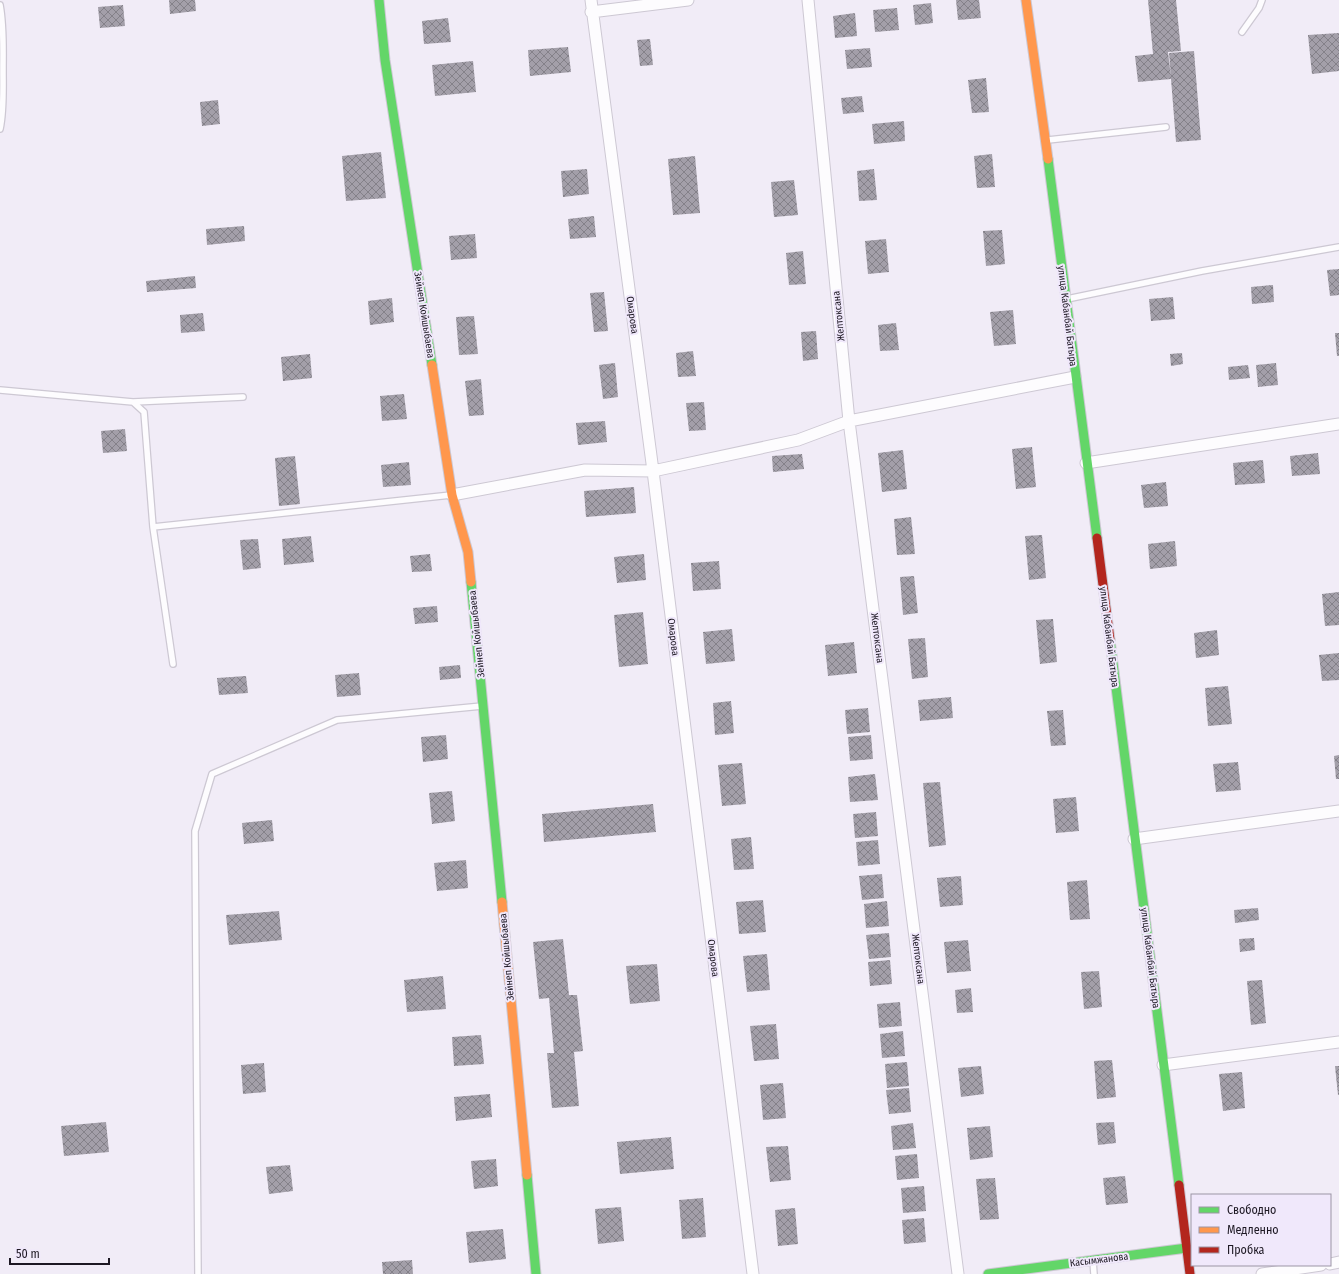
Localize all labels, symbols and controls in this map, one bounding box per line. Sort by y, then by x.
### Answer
street label: улица Кабанбай Батыра [1055,265,1079,367]
street label: Зейнеп Койшыбаева [411,271,437,359]
street label: Желтоксана [830,290,848,342]
street label: Омарова [623,296,641,335]
street label: улица Кабанбай Батыра [1097,586,1121,688]
street label: Зейнеп Койшыбаева [466,590,488,678]
street label: Желтоксана [868,612,886,664]
street label: Омарова [665,618,681,657]
street label: улица Кабанбай Батыра [1138,907,1162,1009]
street label: Зейнеп Койшыбаева [497,913,517,1001]
street label: Желтоксана [909,933,927,985]
street label: Омарова [705,939,721,978]
legend [1191,1194,1331,1266]
text: Свободно [1227,1203,1276,1217]
text: Медленно [1227,1223,1279,1237]
scale bar [10,1240,109,1266]
text: Пробка [1227,1243,1265,1257]
text: 50 m [16,1247,40,1261]
street label: Касымжанова [1069,1250,1129,1270]

